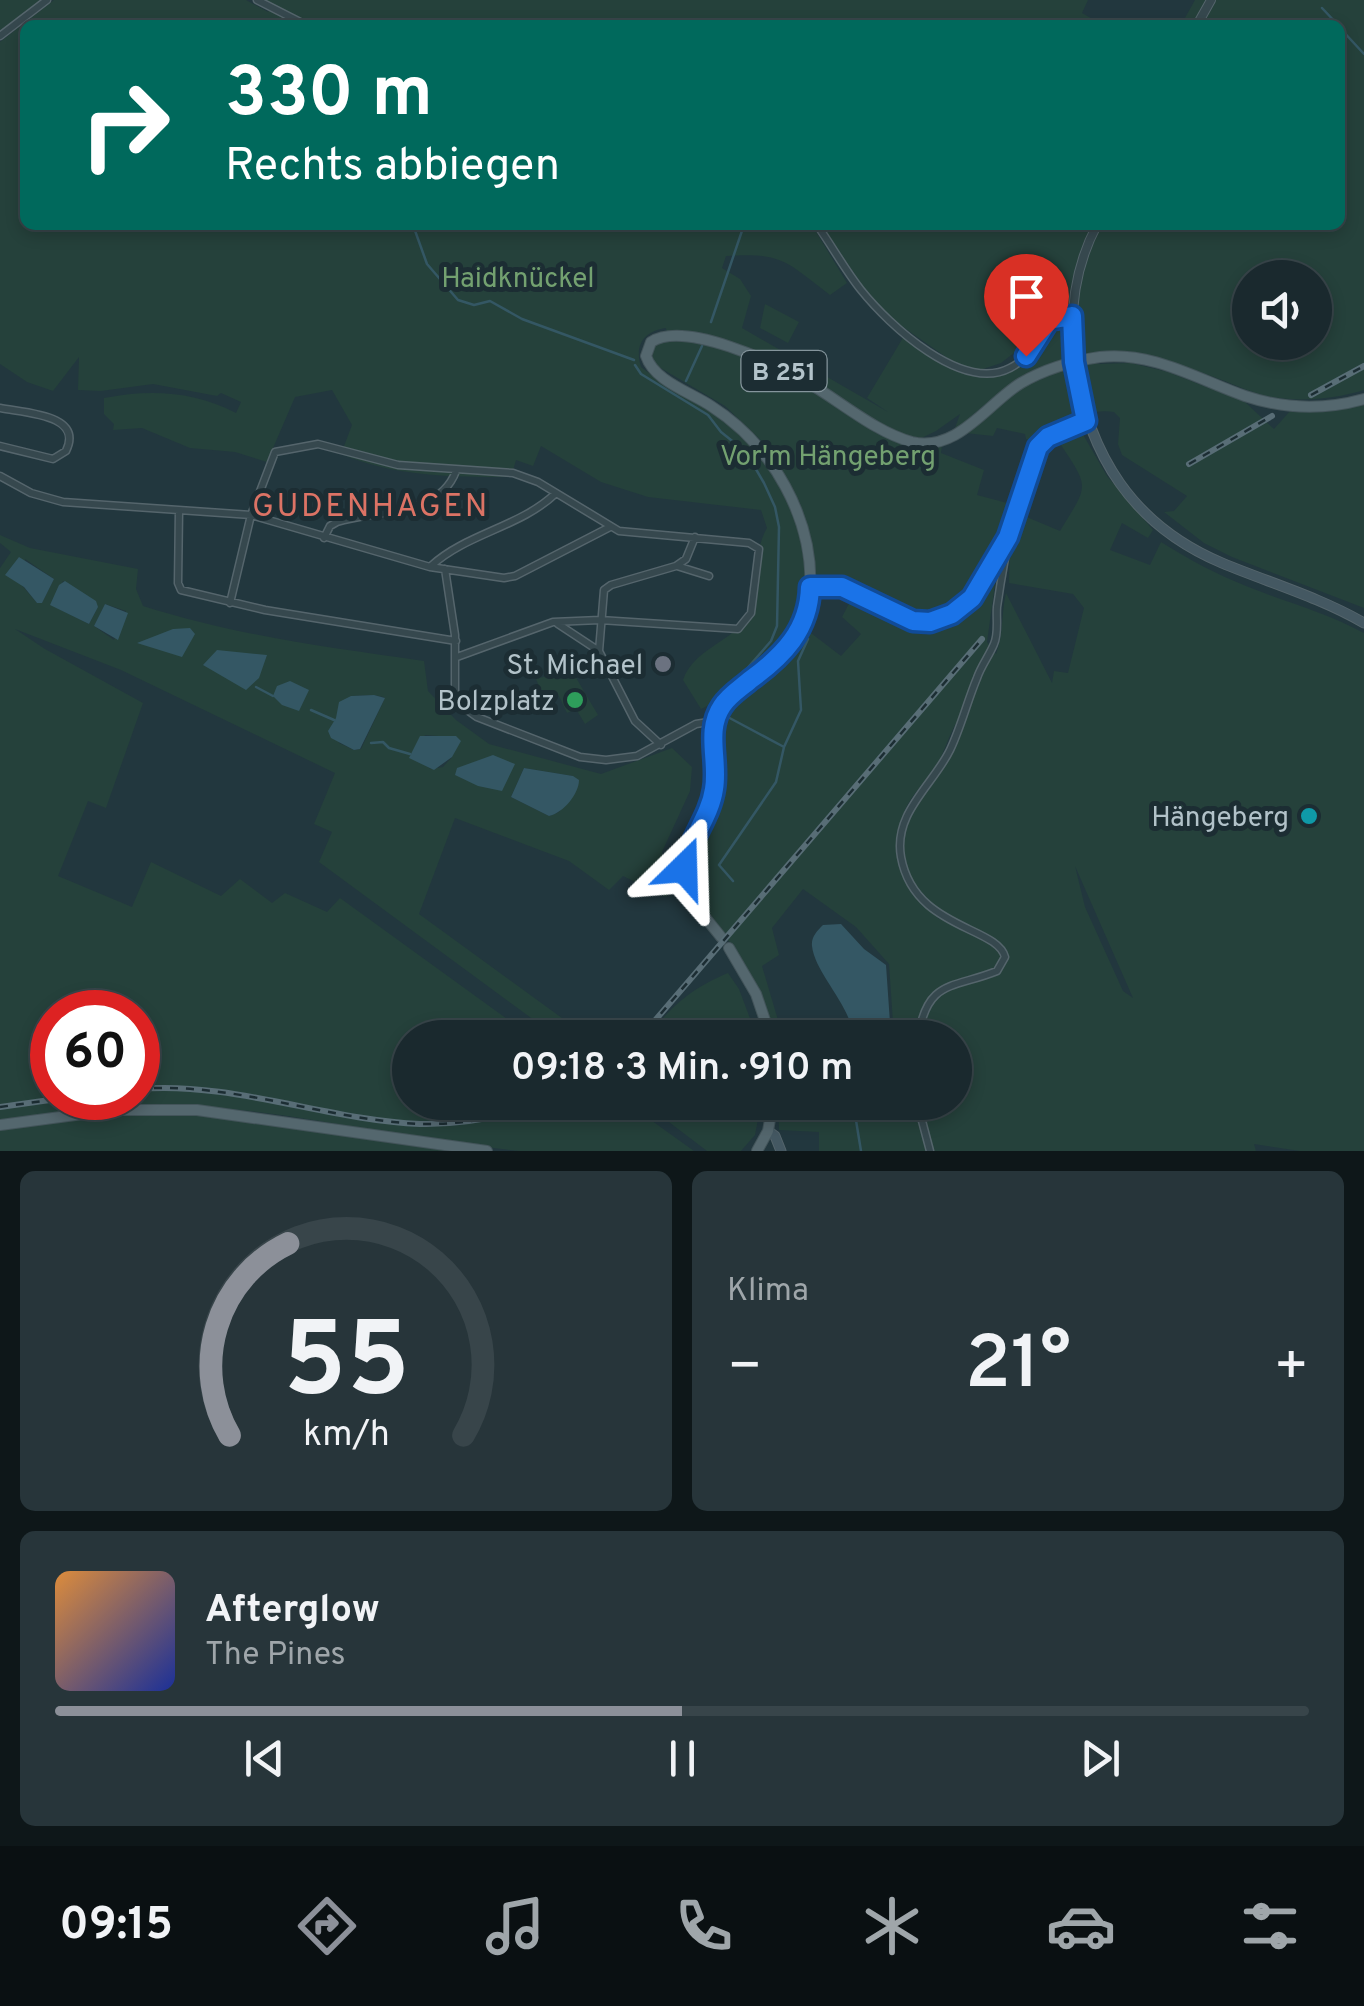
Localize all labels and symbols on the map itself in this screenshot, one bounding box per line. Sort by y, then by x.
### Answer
pin [984,254,1069,357]
park label: Haidknückel [441,262,595,298]
road number: B 251 [742,351,826,391]
park label: Vor'm Hängeberg [720,440,936,476]
district label: GUDENHAGEN [252,488,490,528]
place label: St. Michael [507,649,643,685]
marker: St. Michael [652,653,674,675]
place label: Bolzplatz [437,685,555,721]
marker: Bolzplatz [564,689,586,711]
place label: Hängeberg [1151,801,1289,837]
marker: Hängeberg [1298,805,1320,827]
position arrow [632,816,736,920]
speed limit sign: 60 [30,990,160,1120]

